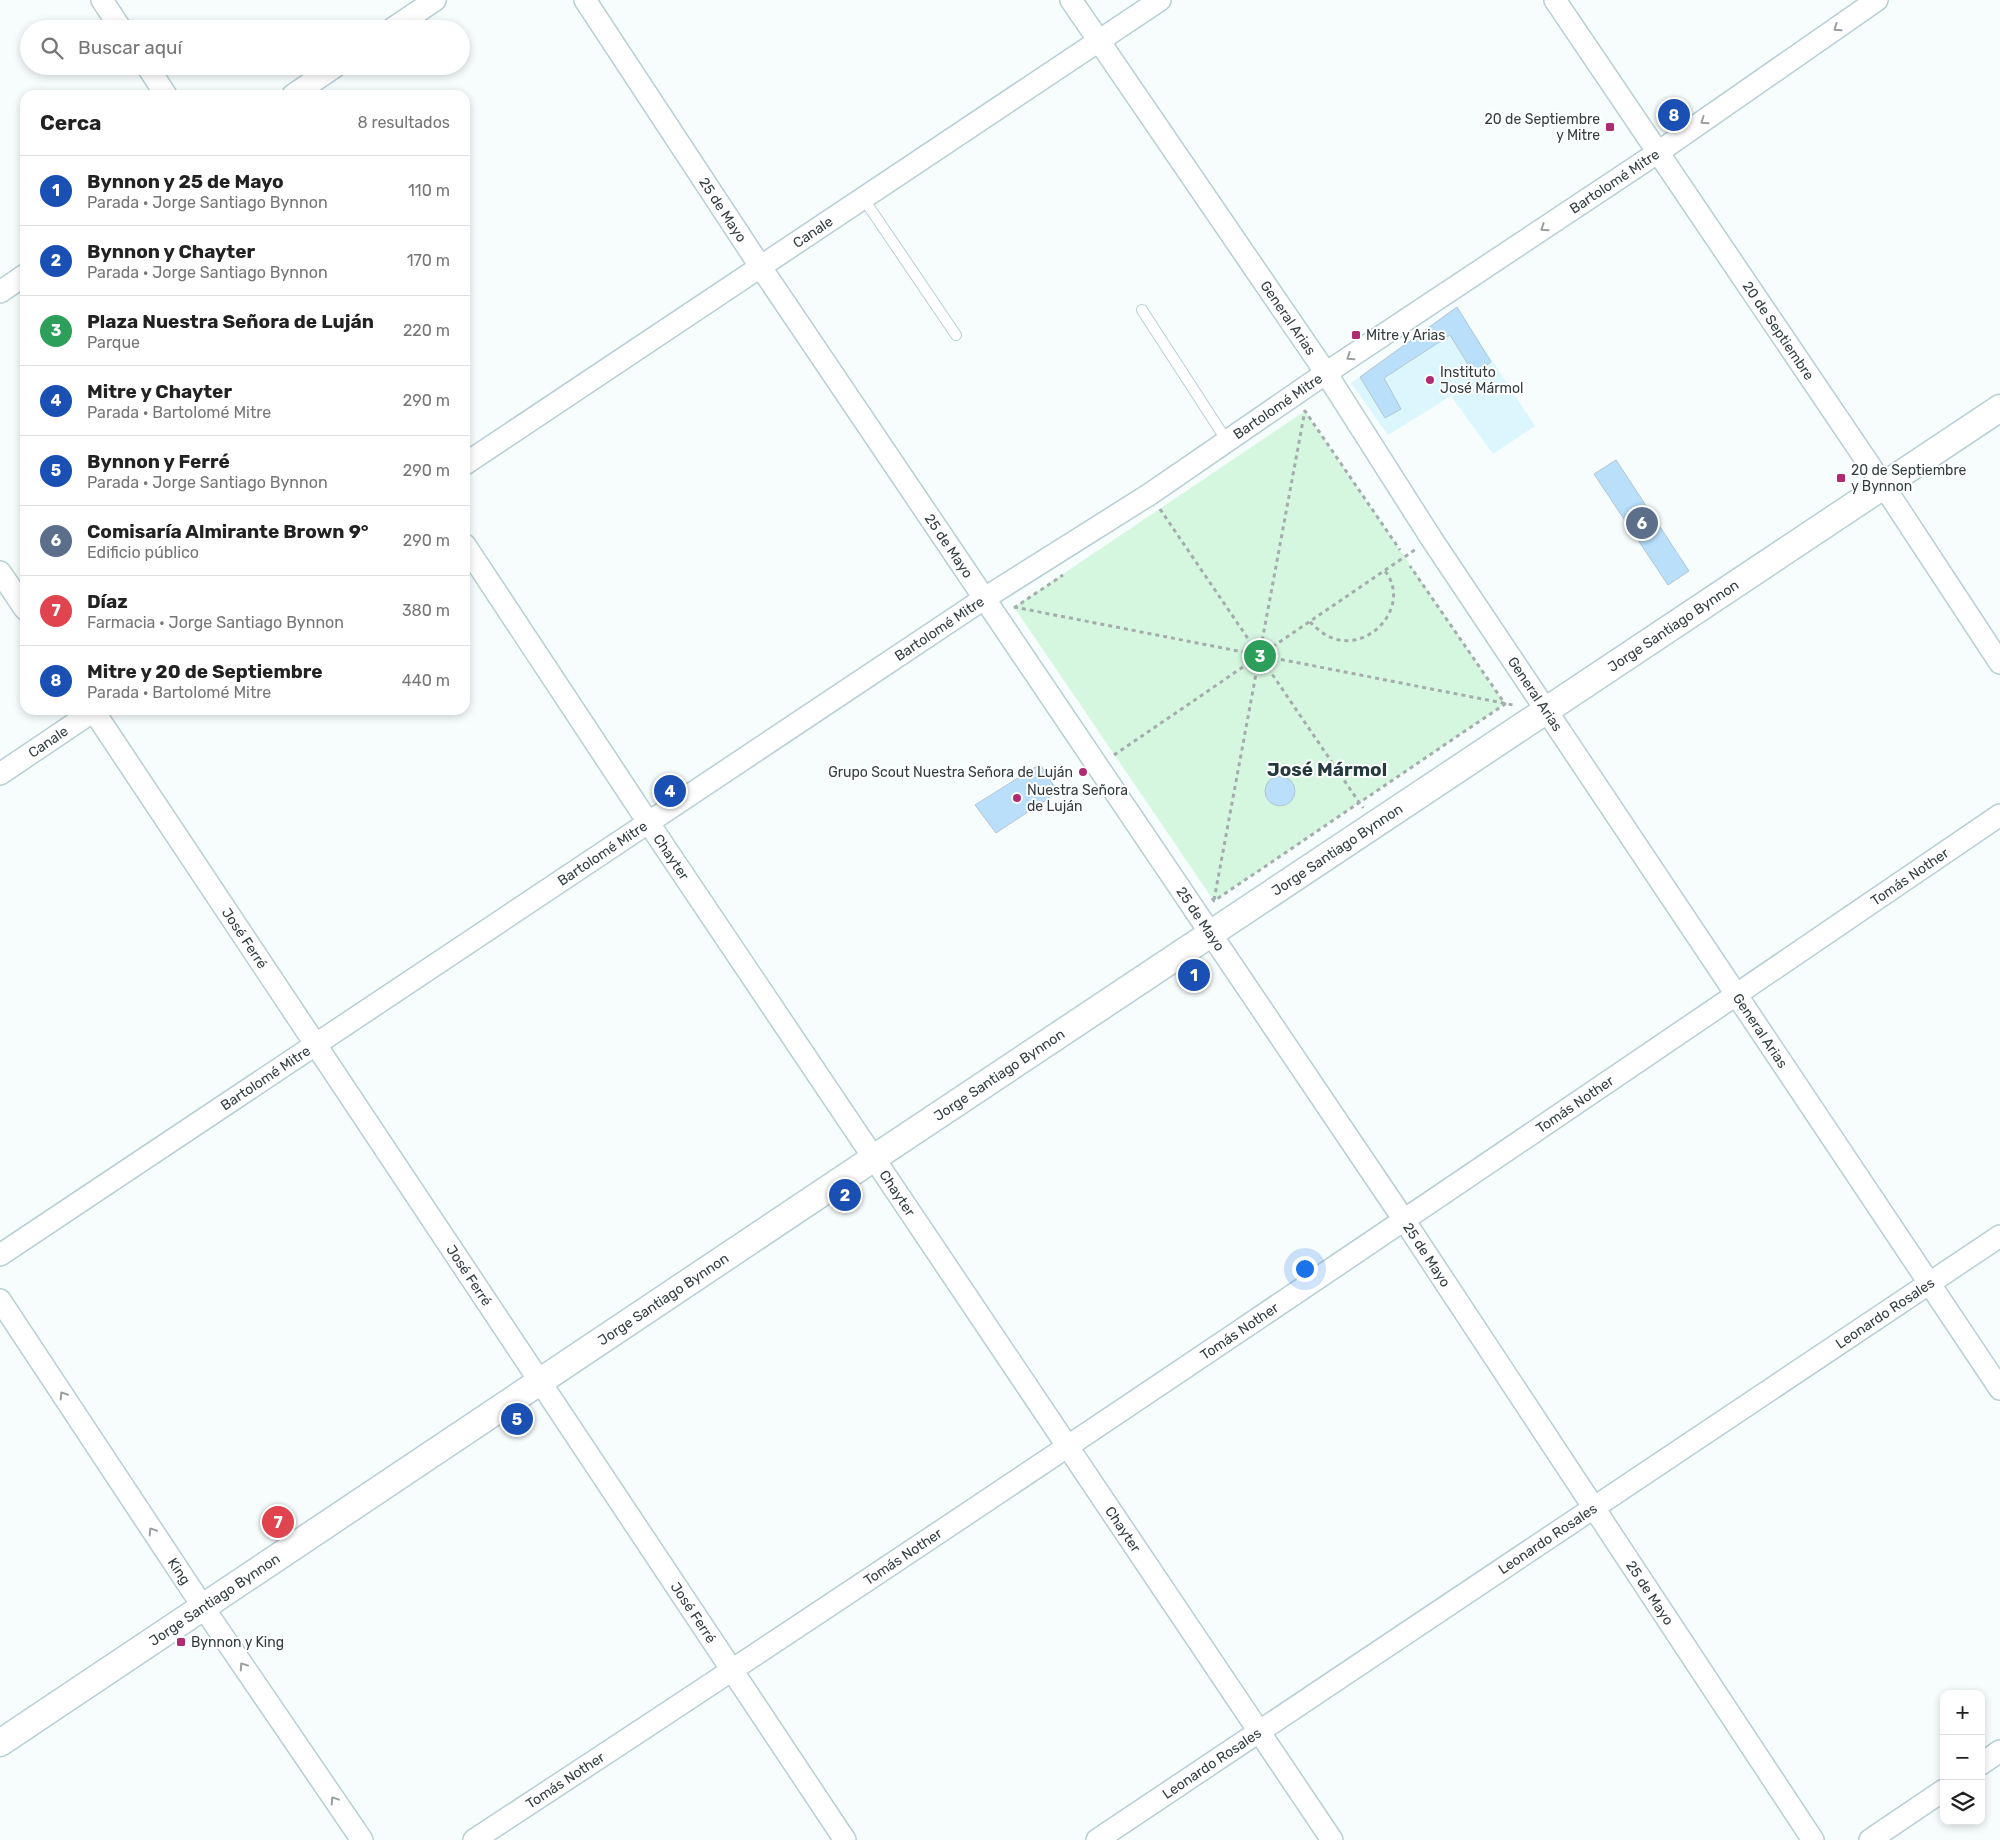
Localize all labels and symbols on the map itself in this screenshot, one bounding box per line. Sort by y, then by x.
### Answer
one-way arrow [1833,22,1843,31]
pin: 8 [1658,96,1690,134]
place label: 20 de Septiembre y Mitre [1485,111,1600,144]
one-way arrow [1700,114,1709,124]
marker: 20 de Septiembre y Mitre [1604,121,1616,133]
street label: Bartolomé Mitre [1567,146,1663,218]
street label: 25 de Mayo [695,174,750,245]
street label: Canale [790,213,836,252]
one-way arrow [1540,222,1549,231]
street label: General Arias [1257,278,1319,358]
street label: 20 de Septiembre [1739,278,1818,384]
place label: Mitre y Arias [1366,327,1445,344]
marker: Mitre y Arias [1350,329,1362,341]
one-way arrow [1346,351,1356,360]
place label: Instituto José Mármol [1440,364,1523,397]
street label: Bartolomé Mitre [1230,370,1326,443]
marker: Instituto José Mármol [1424,374,1436,386]
place label: 20 de Septiembre y Bynnon [1851,462,1967,495]
marker: 20 de Septiembre y Bynnon [1835,472,1847,484]
pin: 6 [1626,504,1658,542]
street label: 25 de Mayo [921,511,976,581]
street label: Jorge Santiago Bynnon [1605,576,1742,676]
street label: Bartolomé Mitre [891,593,988,665]
pin: 3 [1244,637,1276,675]
street label: General Arias [1504,654,1566,735]
street label: Canale [25,722,72,761]
district label: José Mármol [1267,758,1387,781]
place label: Grupo Scout Nuestra Señora de Luján [828,764,1073,781]
marker: Grupo Scout Nuestra Señora de Luján [1077,766,1089,778]
pin: 4 [654,772,686,810]
place label: Nuestra Señora de Luján [1027,782,1128,815]
marker: Nuestra Señora de Luján [1011,792,1023,804]
street label: Jorge Santiago Bynnon [1269,800,1406,900]
street label: Bartolomé Mitre [555,818,651,890]
street label: Chayter [650,831,693,884]
street label: Tomás Nother [1868,844,1953,909]
street label: 25 de Mayo [1173,884,1228,954]
street label: José Ferré [218,905,271,972]
pin: 1 [1178,956,1210,994]
street label: General Arias [1729,990,1791,1071]
street label: Jorge Santiago Bynnon [931,1025,1068,1125]
street label: Bartolomé Mitre [218,1042,314,1114]
street label: Tomás Nother [1533,1072,1618,1137]
street label: Chayter [875,1167,919,1220]
pin: 2 [829,1176,861,1214]
street label: 25 de Mayo [1399,1219,1454,1290]
street label: José Ferré [442,1242,495,1309]
street label: Jorge Santiago Bynnon [595,1250,732,1349]
your location [1292,1256,1318,1282]
street label: Leonardo Rosales [1833,1274,1938,1352]
street label: Tomás Nother [1197,1299,1282,1364]
one-way arrow [60,1391,69,1401]
pin: 5 [501,1400,533,1438]
street label: Leonardo Rosales [1495,1500,1600,1578]
pin: 7 [262,1503,294,1541]
street label: Chayter [1101,1503,1145,1556]
street label: Tomás Nother [861,1524,946,1589]
one-way arrow [149,1527,158,1536]
street label: Jorge Santiago Bynnon [146,1550,283,1650]
street label: King [164,1555,194,1588]
street label: 25 de Mayo [1622,1558,1677,1629]
street label: José Ferré [667,1579,720,1647]
place label: Bynnon y King [191,1634,284,1651]
marker: Bynnon y King [175,1636,187,1648]
one-way arrow [240,1662,249,1671]
street label: Leonardo Rosales [1159,1725,1265,1803]
street label: Tomás Nother [523,1748,608,1813]
one-way arrow [331,1796,340,1806]

